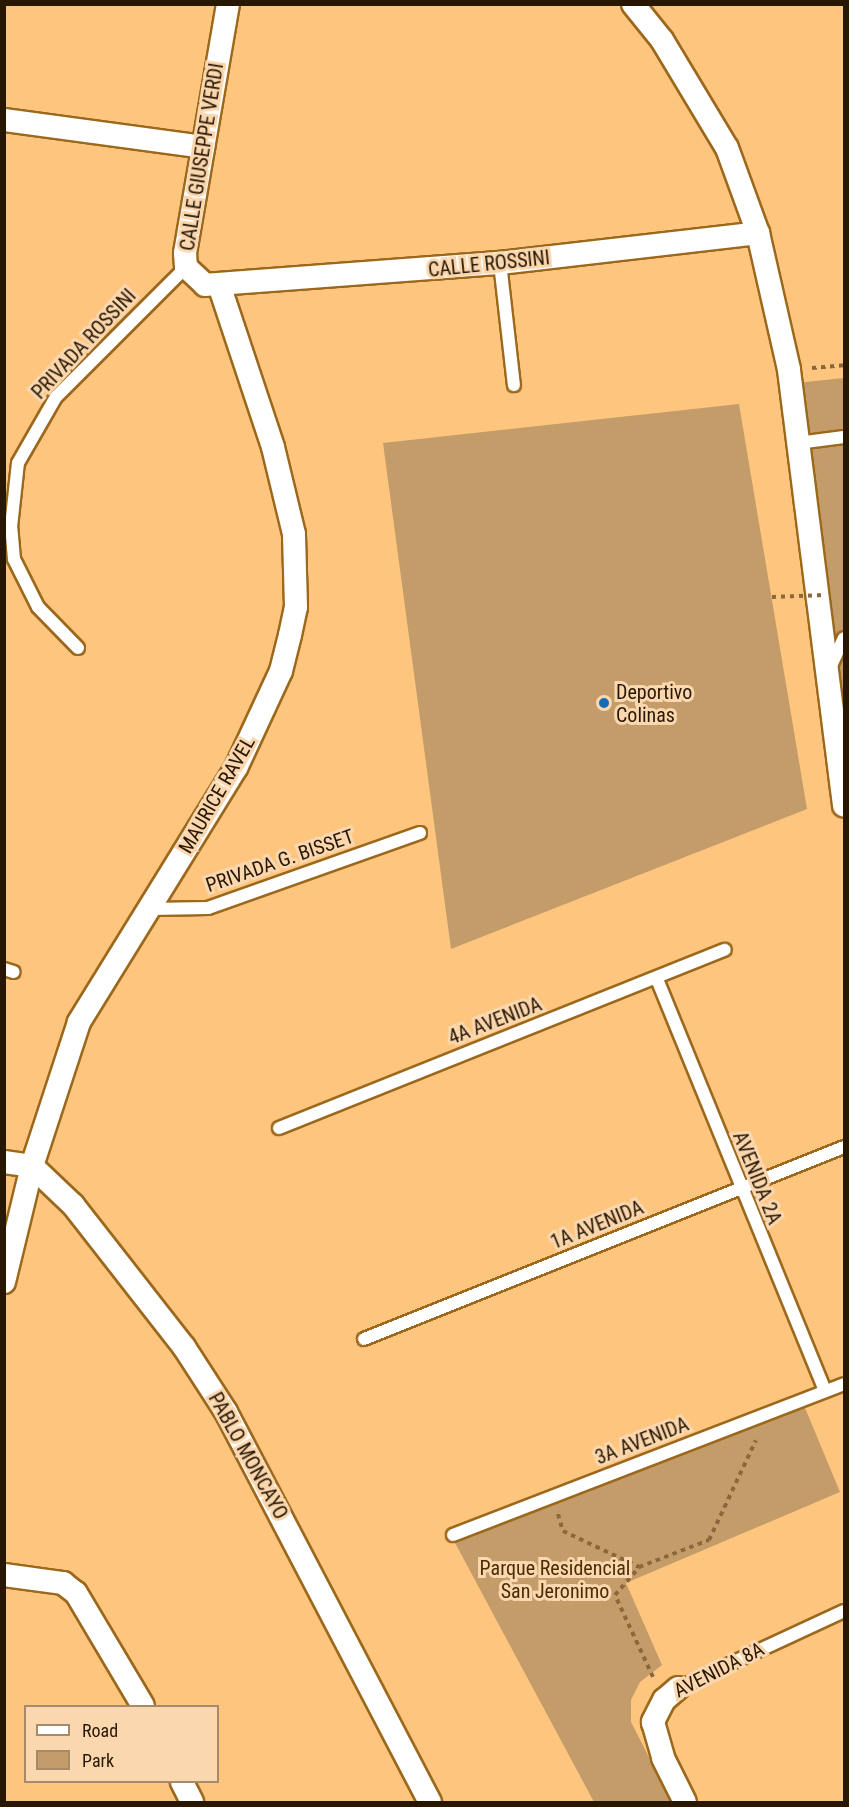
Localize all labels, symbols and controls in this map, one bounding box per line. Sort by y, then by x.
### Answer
street label: CALLE GIUSEPPE VERDI [175,61,229,253]
street label: CALLE ROSSINI [427,246,551,282]
street label: PRIVADA ROSSINI [27,284,141,404]
place label: Deportivo Colinas [616,680,692,727]
marker: Deportivo Colinas [597,696,611,710]
street label: MAURICE RAVEL [174,732,260,858]
street label: PRIVADA G. BISSET [203,824,357,898]
street label: 4A AVENIDA [445,992,545,1050]
street label: AVENIDA 2A [728,1128,786,1228]
street label: 1A AVENIDA [547,1196,647,1254]
street label: PABLO MONCAYO [203,1388,293,1524]
street label: 3A AVENIDA [592,1412,692,1470]
park label: Parque Residencial San Jeronimo [480,1556,630,1603]
street label: AVENIDA 8A [670,1637,768,1703]
legend [24,1705,219,1783]
text: Road [82,1720,118,1741]
text: Park [82,1750,114,1771]

